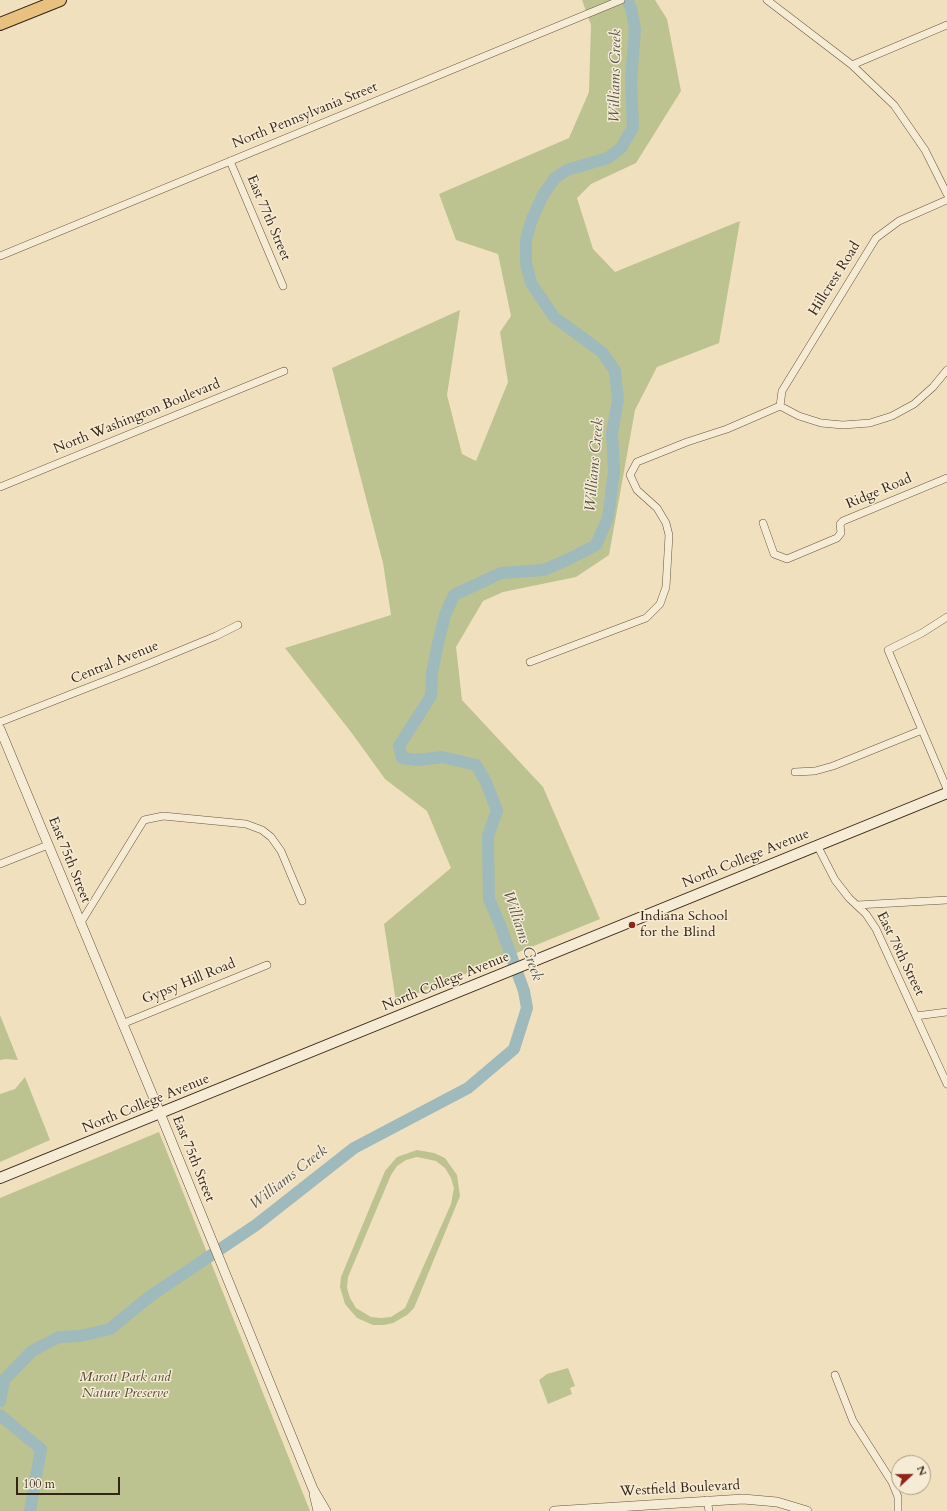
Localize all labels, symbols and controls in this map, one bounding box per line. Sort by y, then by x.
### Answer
water label: Williams Creek [606,29,626,123]
street label: North Pennsylvania Street [230,79,380,153]
street label: East 77th Street [242,173,294,263]
street label: Hillcrest Road [806,239,864,319]
street label: North Washington Boulevard [51,376,223,458]
water label: Williams Creek [582,418,608,512]
street label: Ridge Road [844,471,914,513]
street label: Central Avenue [69,638,161,688]
street label: East 75th Street [44,814,94,906]
street label: North College Avenue [680,826,812,892]
water label: Williams Creek [498,889,546,983]
place label: Indiana School for the Blind [640,909,728,942]
street label: East 78th Street [872,909,928,999]
marker: Indiana School for the Blind [627,920,637,930]
street label: North College Avenue [380,949,512,1015]
street label: Gypsy Hill Road [140,956,238,1008]
street label: North College Avenue [80,1071,212,1137]
street label: East 75th Street [168,1113,218,1205]
water label: Williams Creek [247,1142,331,1214]
park label: Marott Park and Nature Preserve [79,1370,171,1402]
north arrow [891,1455,931,1495]
text: N [913,1463,930,1478]
scale bar [18,1469,122,1495]
text: 100 m [23,1476,55,1492]
street label: Westfield Boulevard [619,1477,741,1501]

